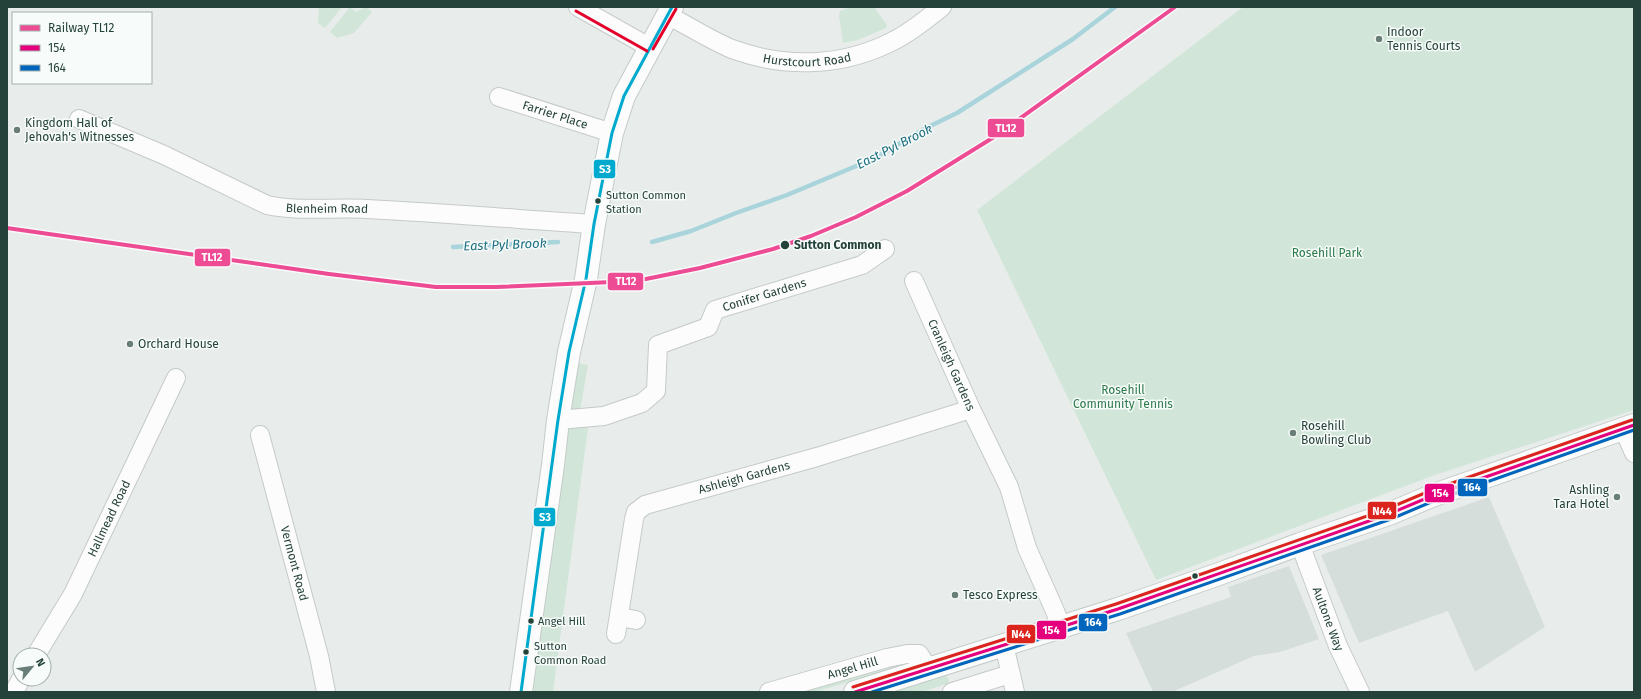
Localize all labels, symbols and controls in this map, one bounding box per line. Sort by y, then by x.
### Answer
legend [12,12,152,84]
text: Railway TL12 [48,21,114,35]
place label: Indoor Tennis Courts [1387,25,1461,53]
marker: Indoor Tennis Courts [1374,34,1384,44]
text: 154 [48,41,66,55]
street label: Hurstcourt Road [762,50,853,69]
text: 164 [48,61,67,75]
street label: Farrier Place [521,98,590,132]
place label: Kingdom Hall of Jehovah's Witnesses [25,116,134,144]
line badge: TL12 [987,118,1025,138]
water label: East Pyl Brook [854,121,935,172]
text: TL12 [995,122,1017,135]
marker: Kingdom Hall of Jehovah's Witnesses [12,125,22,135]
line badge: S3 [593,159,616,179]
text: S3 [599,163,611,176]
place label: Sutton Common Station [606,189,686,216]
marker: Sutton Common Station [593,196,603,206]
street label: Blenheim Road [285,201,369,216]
water label: East Pyl Brook [463,236,547,253]
place label: Sutton Common [794,238,882,252]
marker: Sutton Common [779,239,791,251]
park label: Rosehill Park [1292,246,1363,260]
line badge: TL12 [194,248,231,267]
text: TL12 [201,251,223,264]
line badge: TL12 [607,272,644,291]
text: TL12 [615,275,637,288]
street label: Conifer Gardens [721,275,808,314]
street label: Cranleigh Gardens [925,317,978,413]
place label: Orchard House [138,337,219,351]
marker: Orchard House [125,339,135,349]
park label: Rosehill Community Tennis [1073,383,1173,411]
place label: Rosehill Bowling Club [1301,419,1372,447]
marker: Rosehill Bowling Club [1288,428,1298,438]
street label: Ashleigh Gardens [697,458,792,497]
street label: Hallmead Road [85,478,133,559]
line badge: 164 [1457,478,1488,497]
text: 164 [1463,481,1481,494]
line badge: 154 [1424,483,1455,503]
place label: Ashling Tara Hotel [1554,483,1610,511]
text: 154 [1431,487,1449,500]
marker: Ashling Tara Hotel [1612,492,1622,502]
line badge: N44 [1367,501,1397,520]
text: N44 [1372,505,1392,518]
line badge: S3 [533,507,556,527]
text: S3 [539,511,551,524]
street label: Vermont Road [278,524,311,603]
unlabelled marker [1190,571,1200,581]
street label: Aultone Way [1310,585,1346,653]
place label: Tesco Express [963,588,1038,602]
marker: Tesco Express [950,590,960,600]
line badge: 164 [1078,613,1108,632]
place label: Angel Hill [538,615,585,628]
marker: Angel Hill [526,616,536,626]
text: 164 [1084,616,1102,629]
line badge: 154 [1036,620,1067,640]
line badge: N44 [1006,624,1036,644]
text: 154 [1042,624,1060,637]
text: N44 [1011,628,1031,641]
place label: Sutton Common Road [534,640,606,667]
north arrow [12,647,52,687]
marker: Sutton Common Road [521,647,531,657]
street label: Angel Hill [826,654,880,682]
text: N [33,656,48,669]

